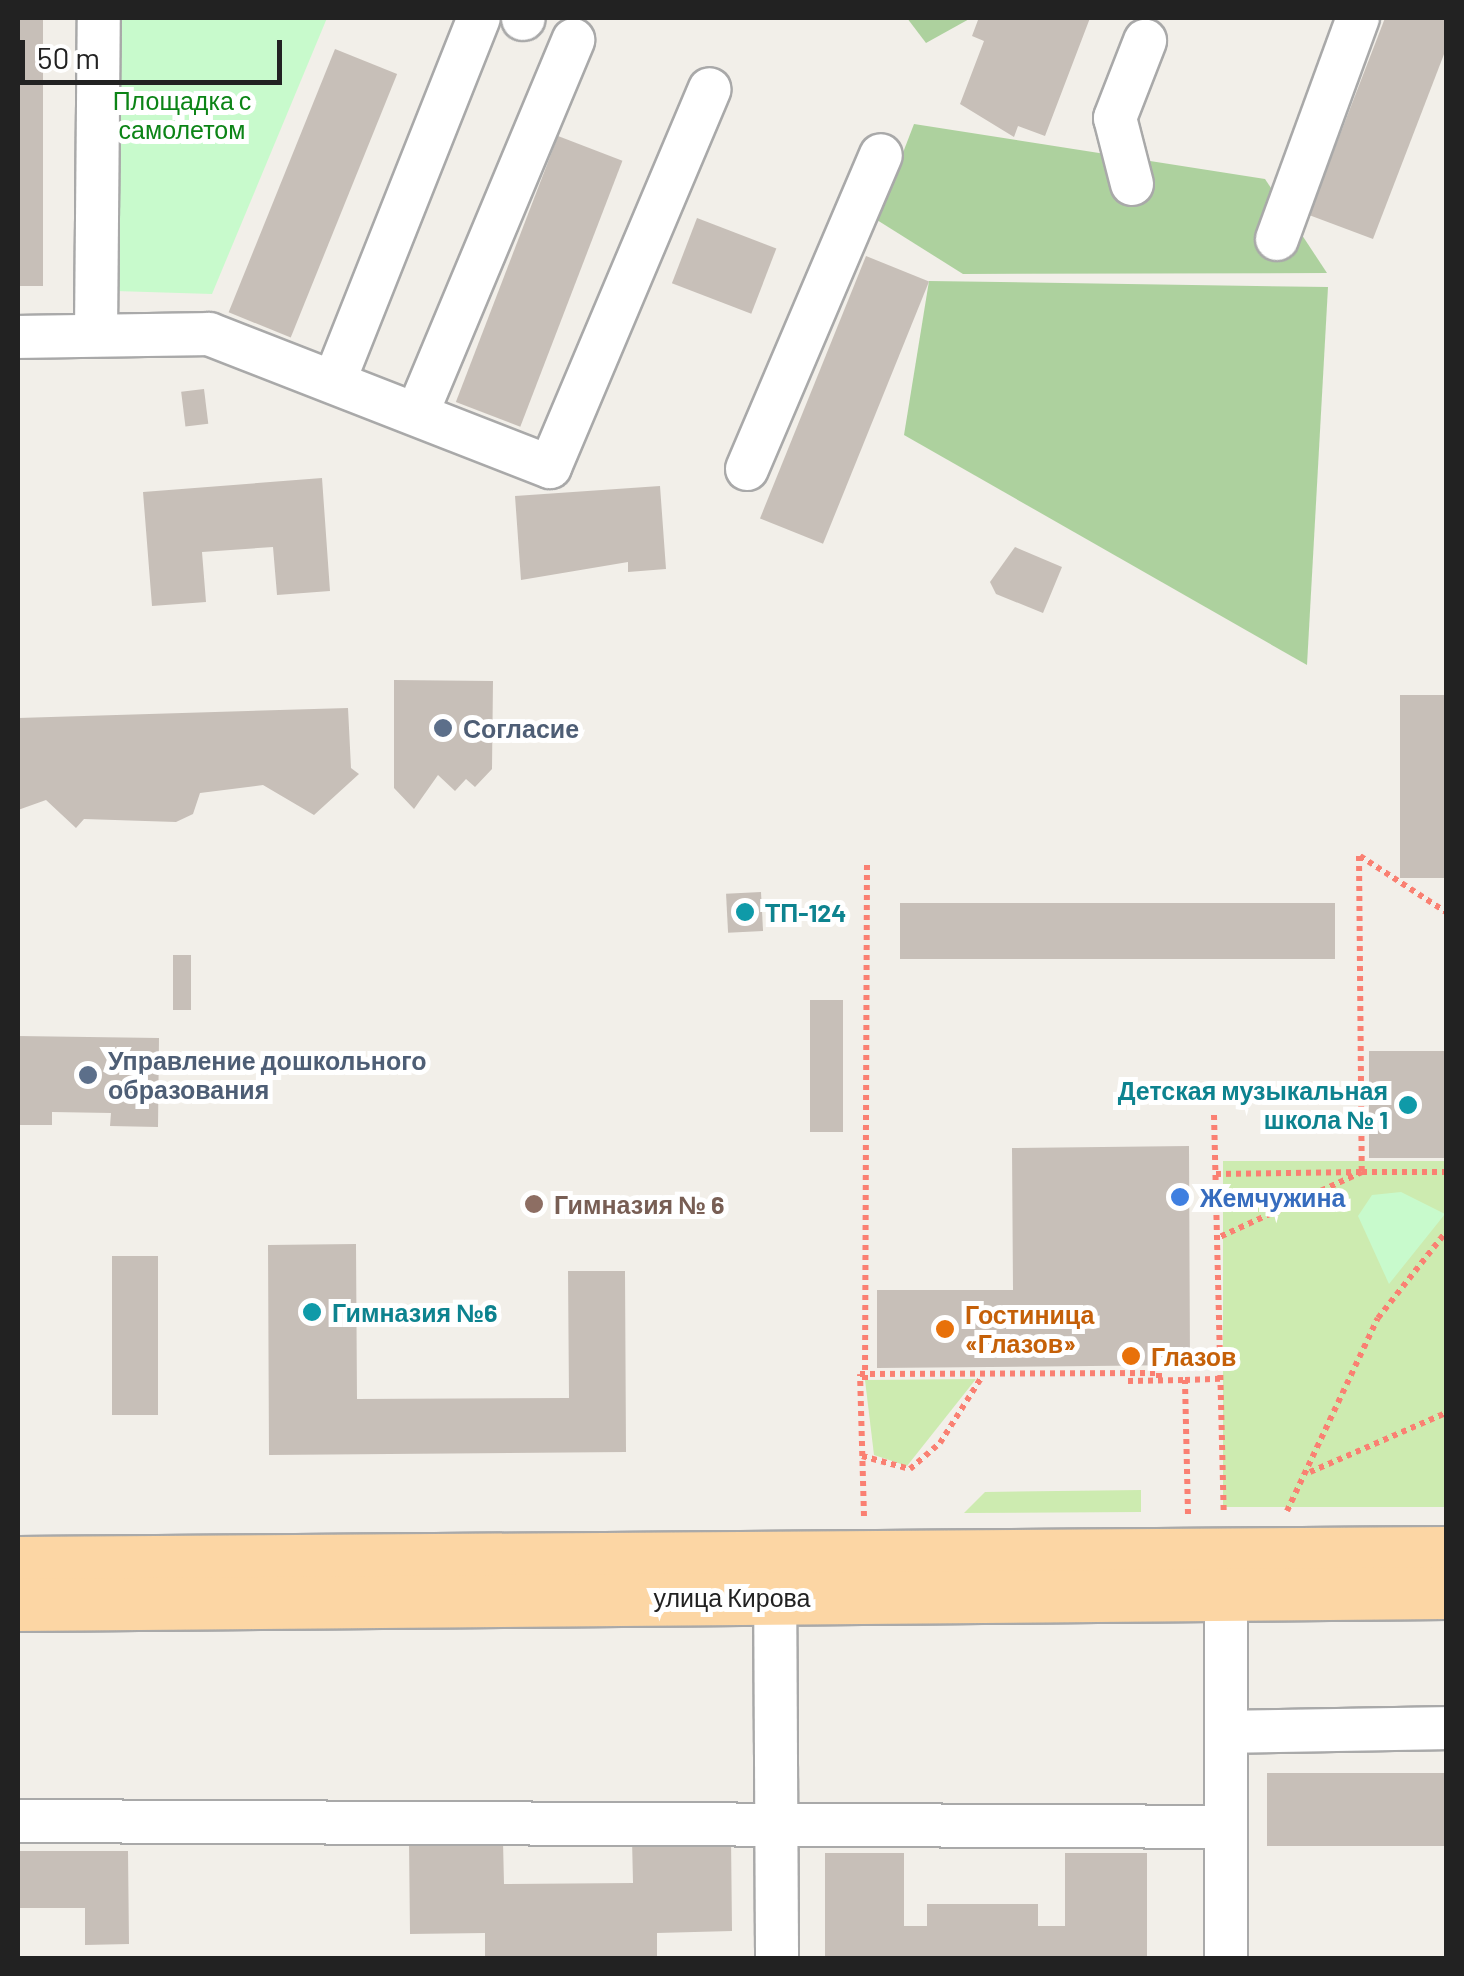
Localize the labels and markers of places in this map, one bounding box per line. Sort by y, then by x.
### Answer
place label: Согласие [463,713,579,743]
marker: Согласие [432,717,454,739]
place label: ТП-124 [765,897,846,927]
marker: ТП-124 [734,901,756,923]
place label: Управление дошкольного образования [108,1046,427,1105]
marker: Управление дошкольного образования [77,1064,99,1086]
place label: Детская музыкальная школа № 1 [1118,1076,1388,1135]
marker: Детская музыкальная школа № 1 [1397,1094,1419,1116]
place label: Жемчужина [1200,1182,1345,1212]
marker: Жемчужина [1169,1186,1191,1208]
place label: Гимназия № 6 [554,1189,724,1219]
marker: Гимназия № 6 [523,1193,545,1215]
place label: Гимназия №6 [332,1297,497,1327]
place label: Гостиница «Глазов» [965,1300,1094,1359]
marker: Гимназия №6 [301,1301,323,1323]
marker: Гостиница «Глазов» [934,1318,956,1340]
place label: Глазов [1151,1341,1236,1371]
marker: Глазов [1120,1345,1142,1367]

